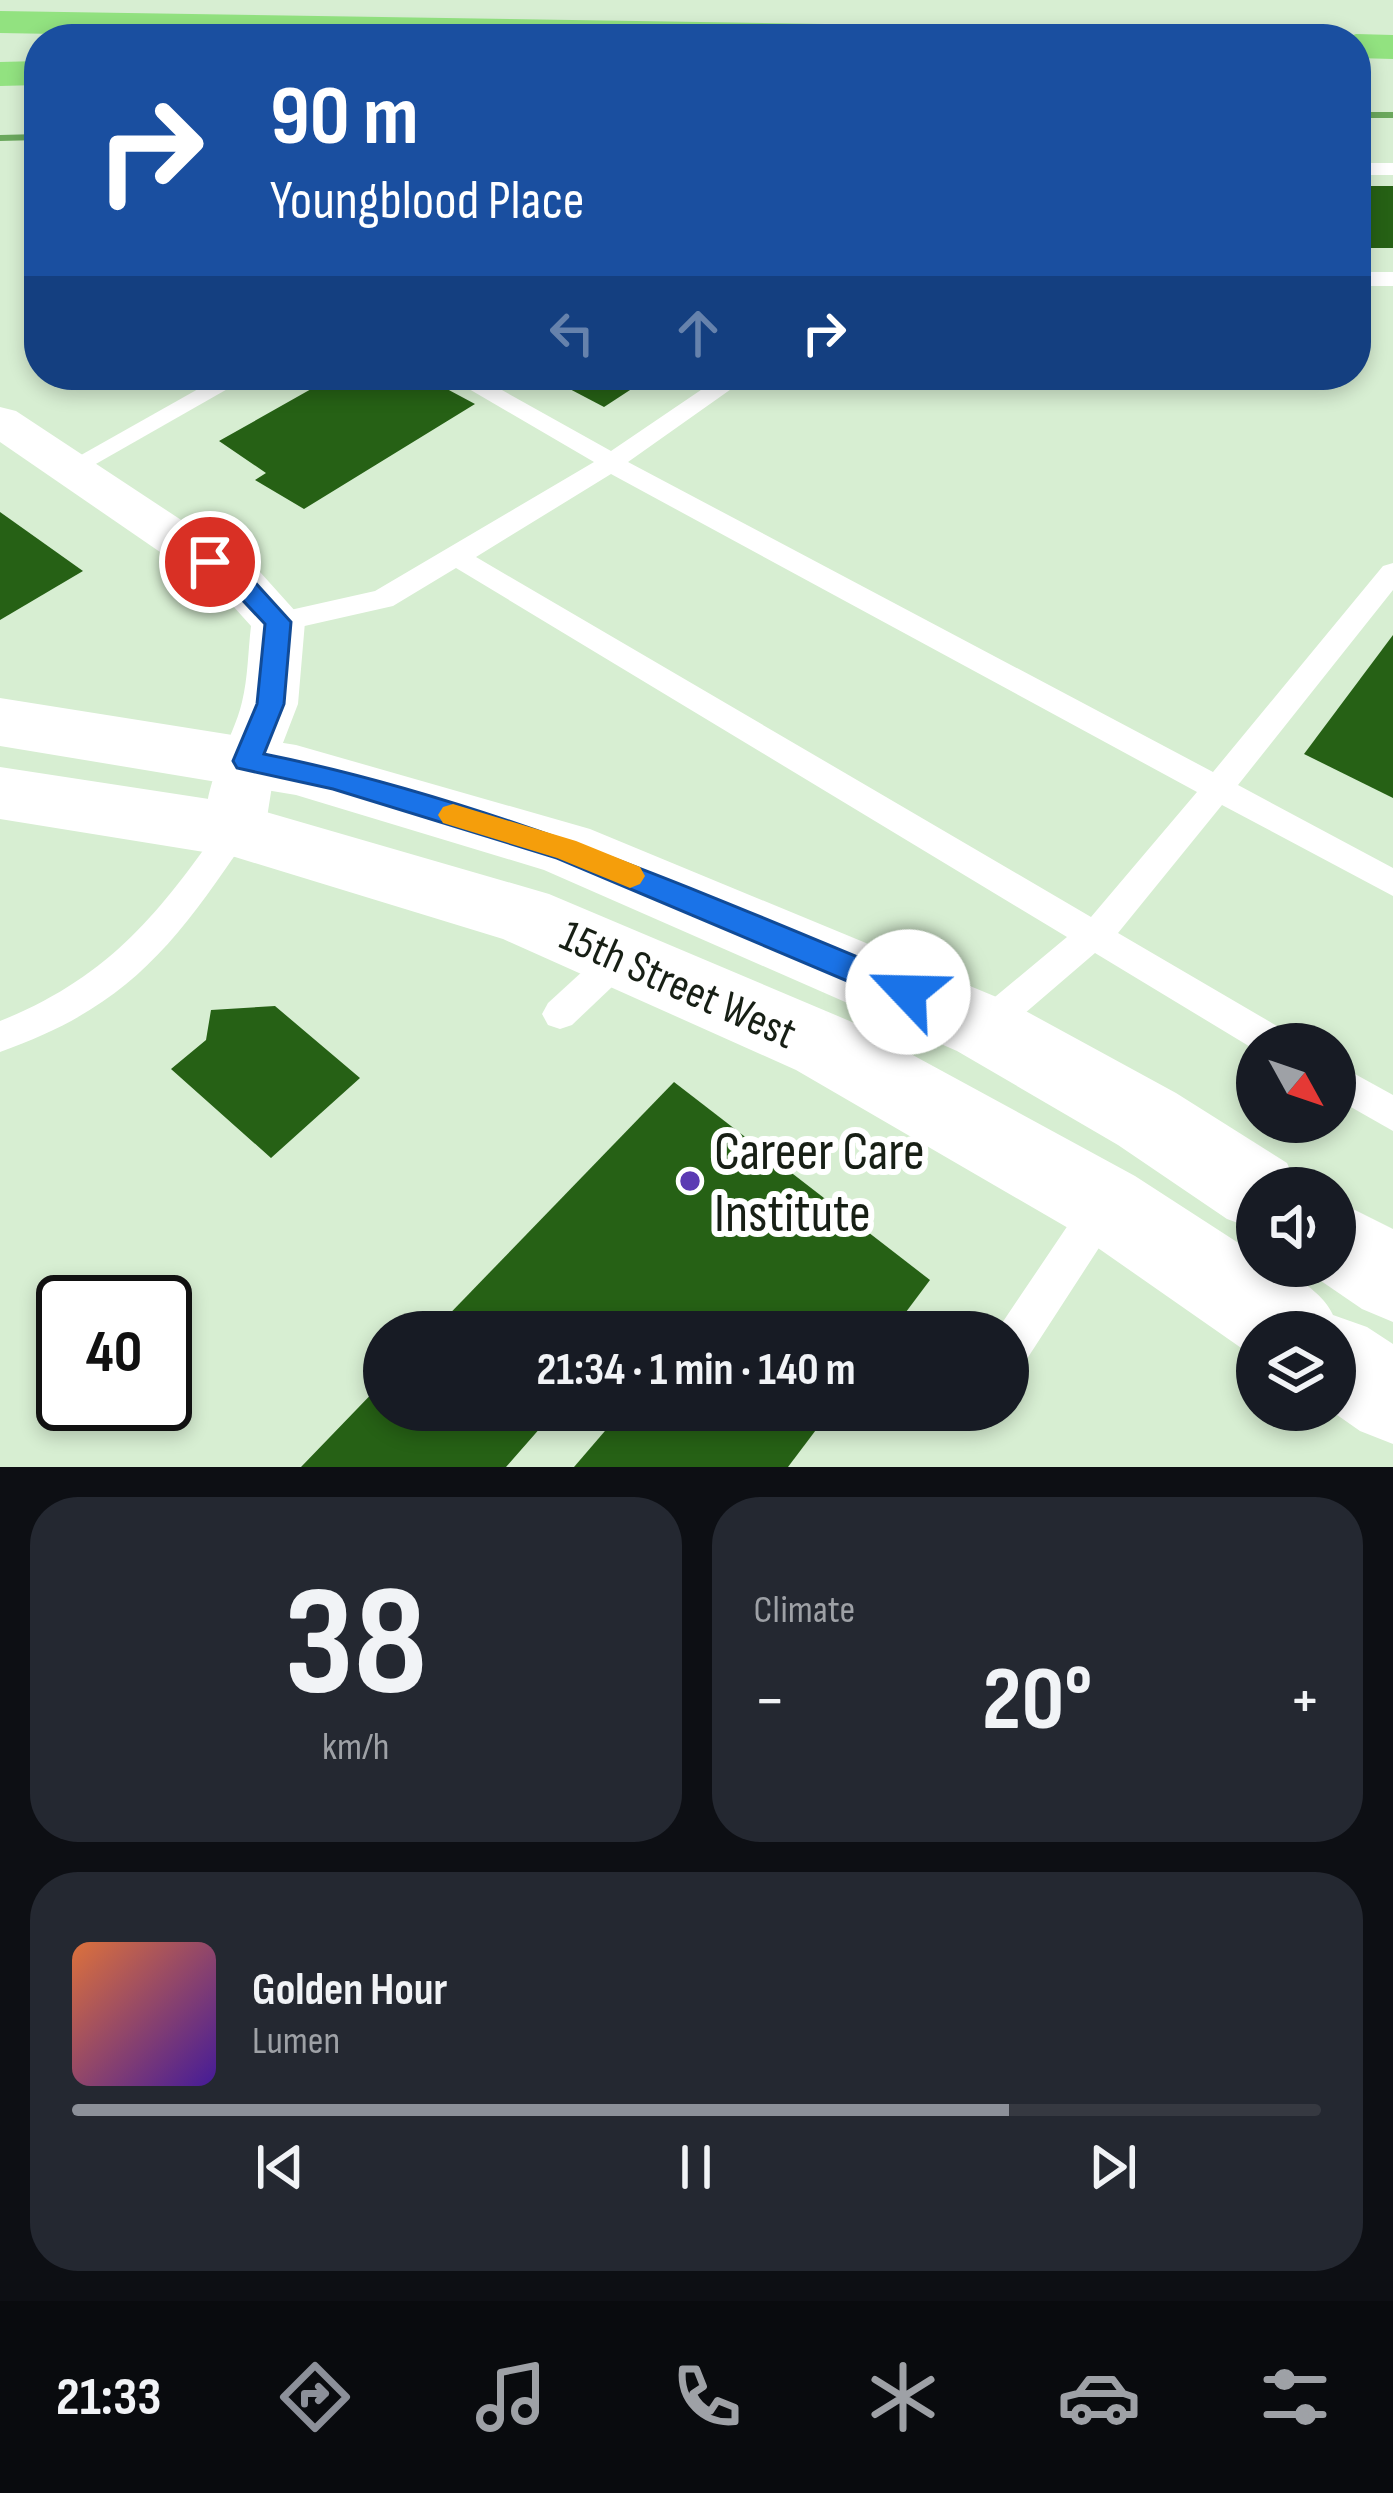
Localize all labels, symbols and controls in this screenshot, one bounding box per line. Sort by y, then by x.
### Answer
text: 90 m [270,67,419,168]
icon: right [72,72,228,228]
text: Youngblood Place [270,169,585,234]
icon: left [539,300,605,366]
icon: ahead [665,300,731,366]
icon: right [791,300,857,366]
pin [159,511,261,613]
icon: arrive [177,529,243,595]
street label: 15th Street West [551,909,805,1062]
position arrow [845,929,971,1055]
north arrow [1236,1023,1356,1143]
map controls [1236,1023,1356,1431]
place label: Career Care Institute [714,1120,925,1247]
button: sound [1236,1167,1356,1287]
marker: Career Care Institute [677,1168,703,1194]
speed limit sign: 40 [36,1275,192,1431]
button: layers [1236,1311,1356,1431]
text: 21:34 · 1 min · 140 m [536,1343,856,1398]
text: 38 [284,1552,428,1739]
text: Climate [754,1587,855,1634]
text: 20° [982,1647,1092,1755]
text: − [754,1662,786,1741]
text: + [1289,1662,1321,1741]
text: km/h [322,1724,389,1771]
text: Golden Hour [252,1963,447,2018]
text: Lumen [252,2018,340,2065]
icon: previous [247,2134,313,2200]
icon: pause [663,2134,729,2200]
icon: next [1080,2134,1146,2200]
icon: directions [273,2355,357,2439]
icon: music [469,2355,553,2439]
icon: phone [665,2355,749,2439]
icon: climate [861,2355,945,2439]
icon: car [1057,2355,1141,2439]
icon: filters [1253,2355,1337,2439]
text: 21:33 [56,2365,161,2430]

